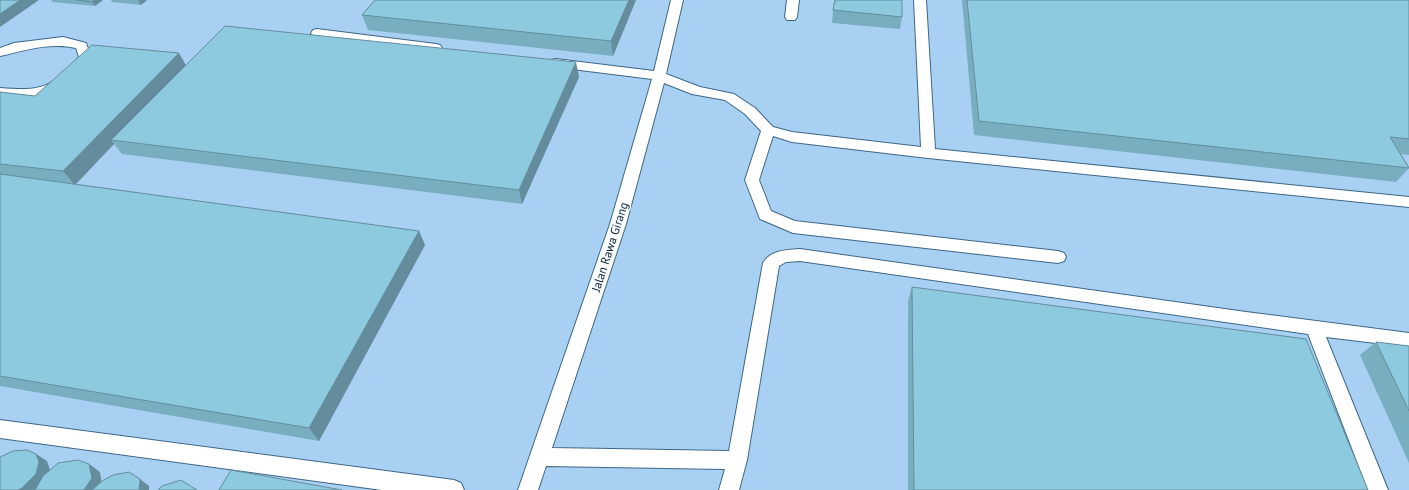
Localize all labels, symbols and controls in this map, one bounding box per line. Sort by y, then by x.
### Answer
street label: Jalan Rawa Girang [588,200,631,294]

